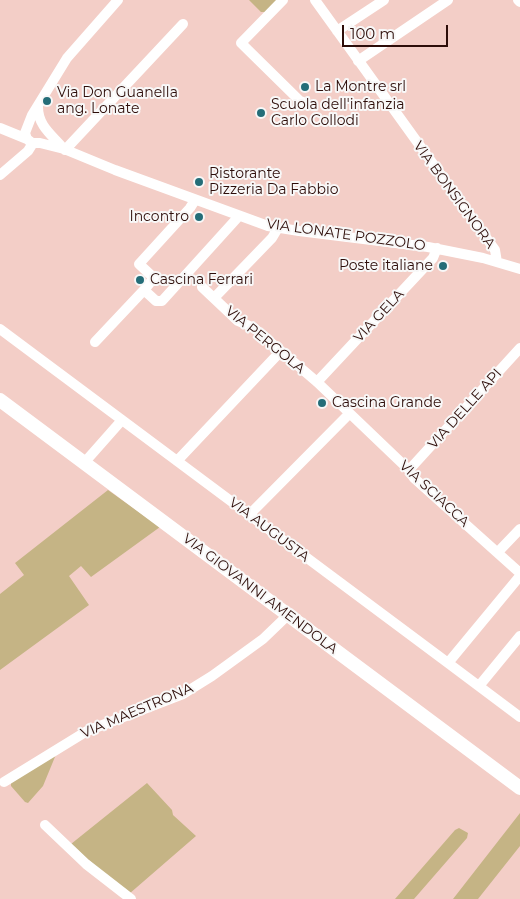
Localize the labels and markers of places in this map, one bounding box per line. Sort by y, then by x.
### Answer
place label: La Montre srl [315,79,406,95]
marker: La Montre srl [299,81,311,93]
place label: Via Don Guanella ang. Lonate [57,85,178,118]
marker: Via Don Guanella ang. Lonate [41,95,53,107]
place label: Scuola dell'infanzia Carlo Collodi [271,97,404,130]
marker: Scuola dell'infanzia Carlo Collodi [255,107,267,119]
place label: Ristorante Pizzeria Da Fabbio [209,166,339,198]
marker: Ristorante Pizzeria Da Fabbio [193,176,205,188]
place label: Incontro [129,209,189,225]
marker: Incontro [193,211,205,223]
place label: Poste italiane [339,258,433,274]
marker: Poste italiane [437,260,449,272]
place label: Cascina Ferrari [150,272,253,288]
marker: Cascina Ferrari [134,274,146,286]
place label: Cascina Grande [332,395,441,411]
marker: Cascina Grande [316,397,328,409]

